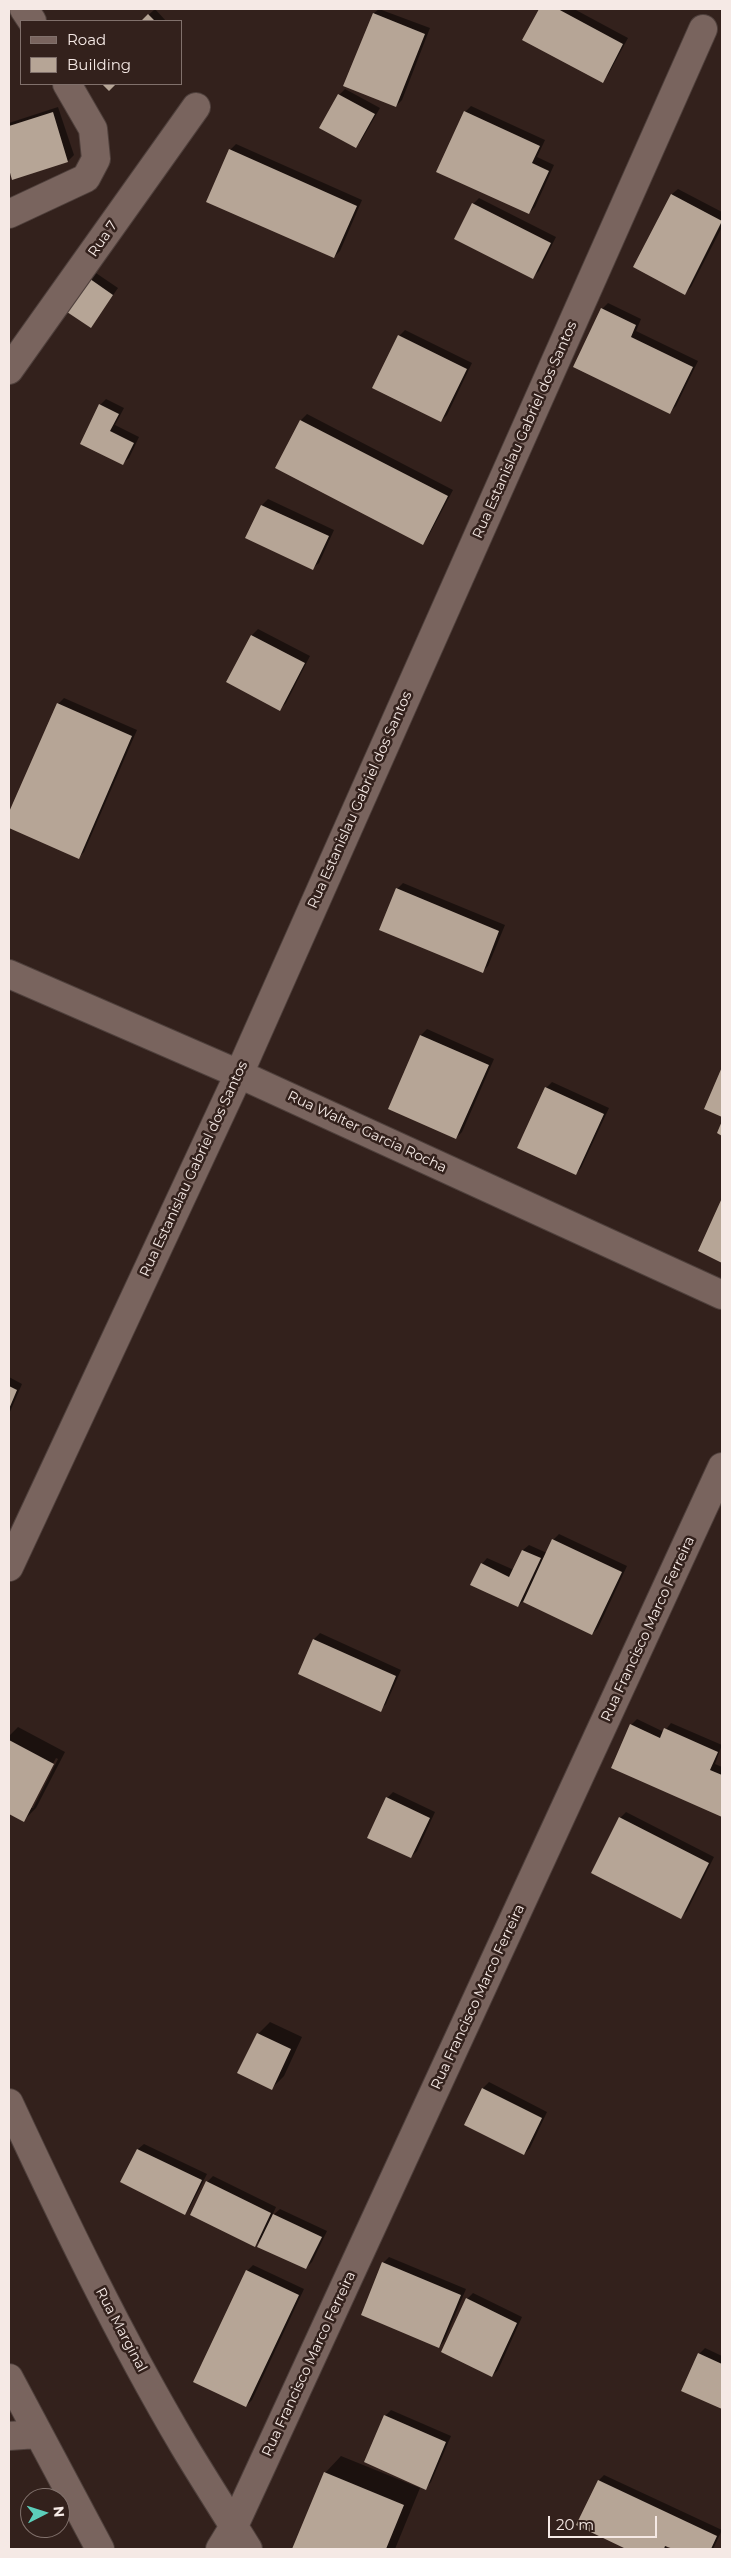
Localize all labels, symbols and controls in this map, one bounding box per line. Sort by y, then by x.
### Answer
legend [20,20,182,85]
text: Road [67,30,106,49]
text: Building [67,55,131,74]
street label: Rua 7 [85,218,121,260]
street label: Rua Estanislau Gabriel dos Santos [469,319,581,541]
street label: Rua Estanislau Gabriel dos Santos [304,689,416,911]
street label: Rua Estanislau Gabriel dos Santos [136,1058,252,1280]
street label: Rua Walter Garcia Rocha [285,1088,449,1176]
street label: Rua Francisco Marco Ferreira [598,1534,698,1724]
street label: Rua Francisco Marco Ferreira [428,1902,528,2092]
street label: Rua Francisco Marco Ferreira [259,2269,359,2459]
street label: Rua Marginal [92,2285,150,2375]
north arrow [20,2488,70,2538]
text: N [49,2505,68,2518]
scale bar [551,2506,660,2538]
text: 20 m [556,2515,594,2534]

